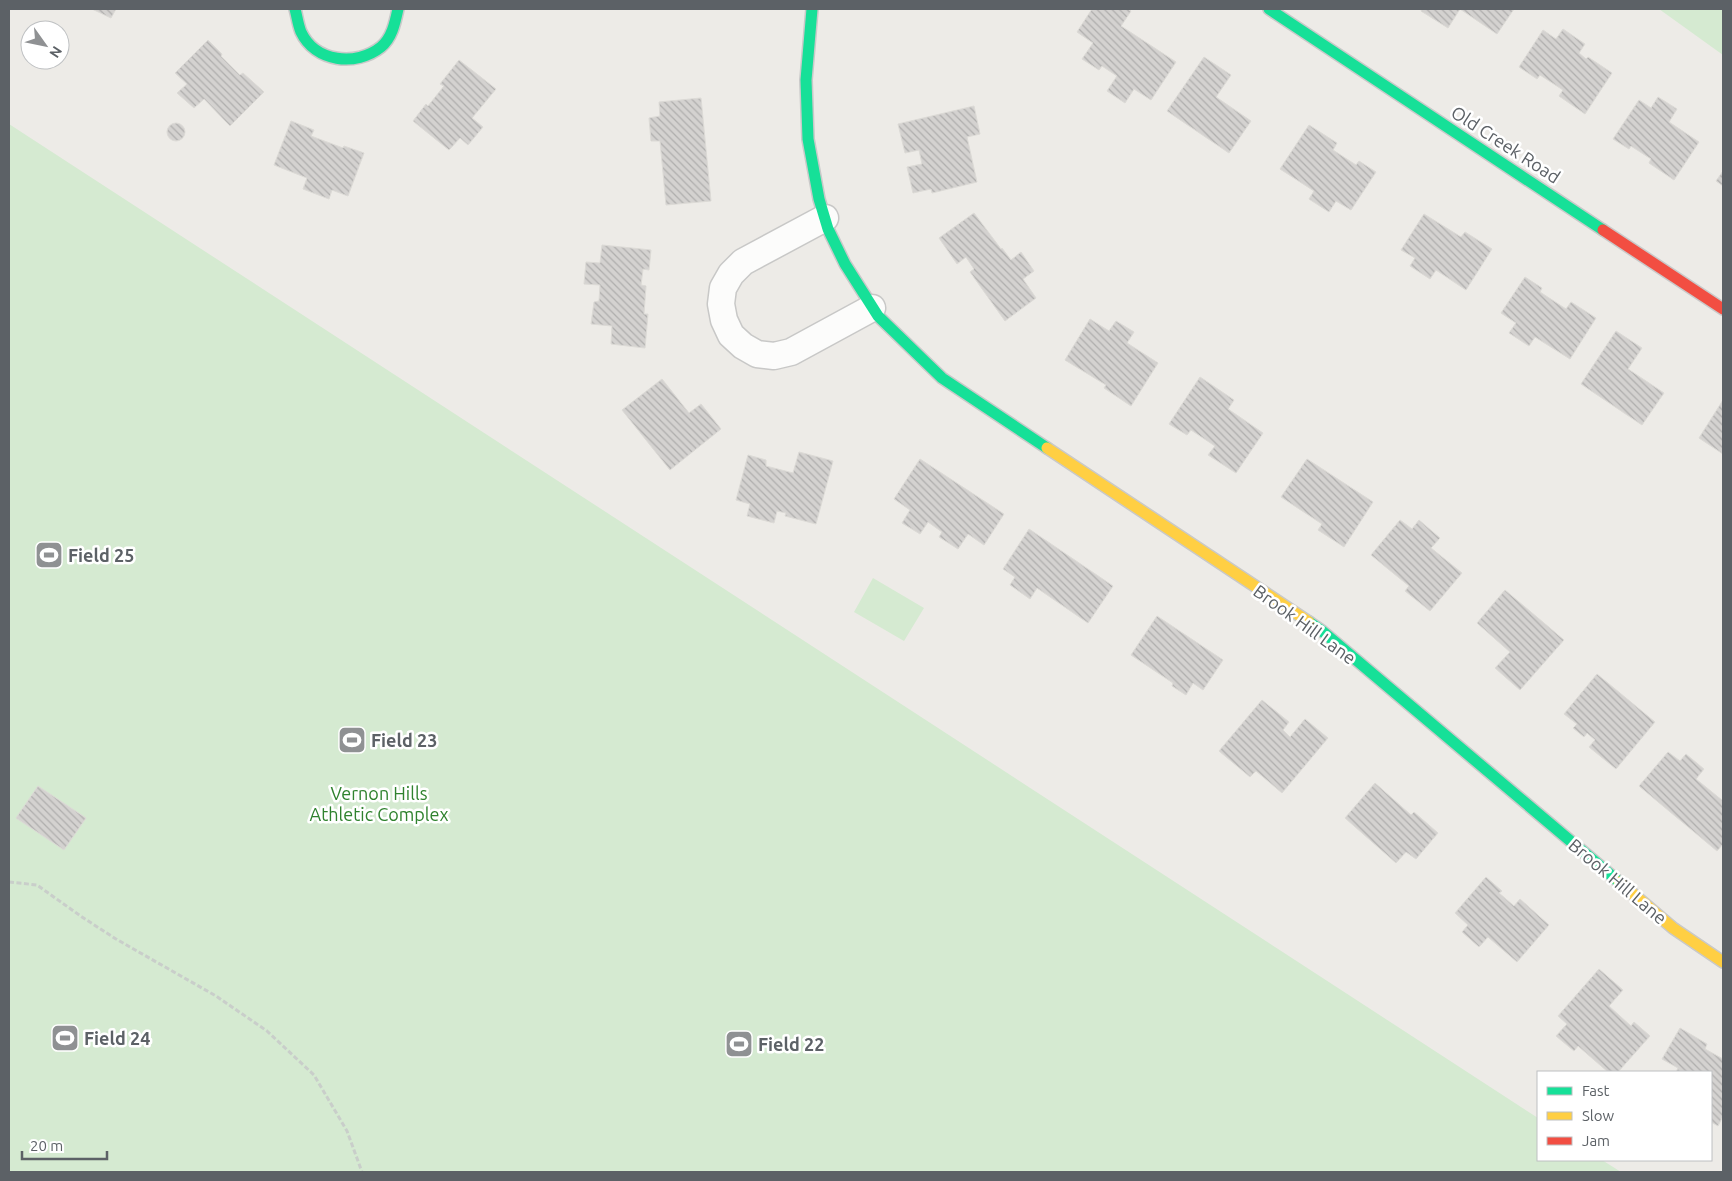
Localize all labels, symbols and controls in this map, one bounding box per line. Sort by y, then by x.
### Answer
north arrow [20,20,70,70]
text: N [46,43,65,61]
street label: Old Creek Road [1448,101,1564,187]
sports icon: Field 25 [34,540,64,570]
place label: Field 25 [68,545,134,565]
street label: Brook Hill Lane [1250,580,1360,668]
sports icon: Field 23 [337,725,367,755]
place label: Field 23 [371,730,437,750]
park label: Vernon Hills Athletic Complex [310,783,449,824]
street label: Brook Hill Lane [1565,834,1671,928]
sports icon: Field 24 [50,1023,80,1053]
place label: Field 24 [84,1028,150,1048]
sports icon: Field 22 [724,1029,754,1059]
place label: Field 22 [758,1034,824,1054]
legend [1537,1071,1712,1161]
text: Fast [1582,1082,1610,1099]
text: Slow [1582,1107,1615,1124]
scale bar [22,1128,108,1160]
text: Jam [1582,1132,1610,1149]
text: 20 m [30,1137,63,1154]

